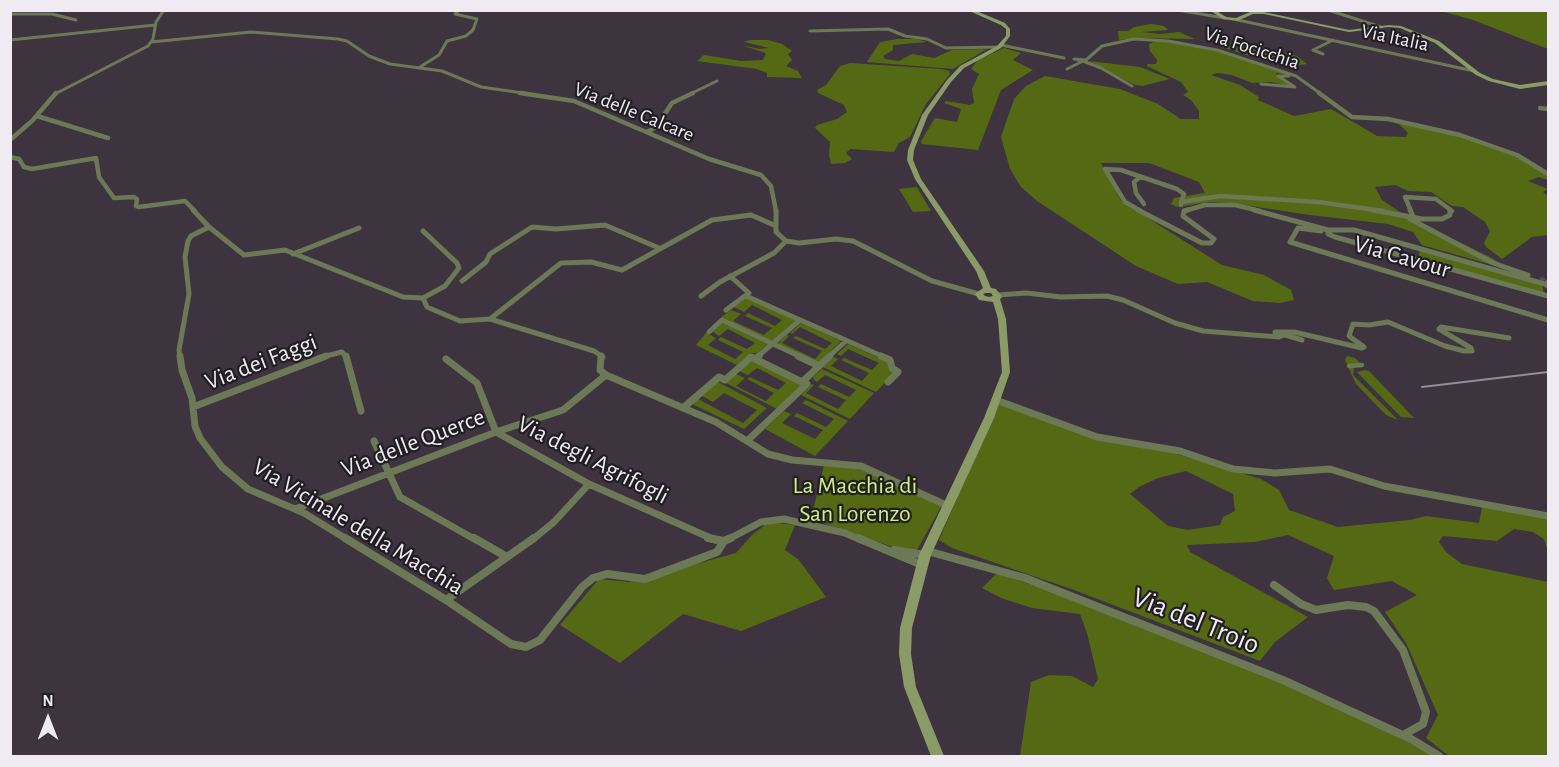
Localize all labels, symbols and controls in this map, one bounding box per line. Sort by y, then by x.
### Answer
street label: Via Italia [1359,19,1431,57]
street label: Via Focicchia [1201,21,1303,75]
street label: Via delle Calcare [570,77,698,147]
street label: Via Cavour [1350,230,1454,284]
street label: Via dei Faggi [201,327,321,397]
street label: Via delle Querce [337,402,489,484]
street label: Via degli Agrifogli [512,409,674,511]
street label: Via Vicinale della Macchia [247,453,469,601]
park label: La Macchia di San Lorenzo [793,472,917,528]
street label: Via del Troio [1127,580,1265,662]
north arrow [18,689,78,749]
text: N [42,693,54,709]

